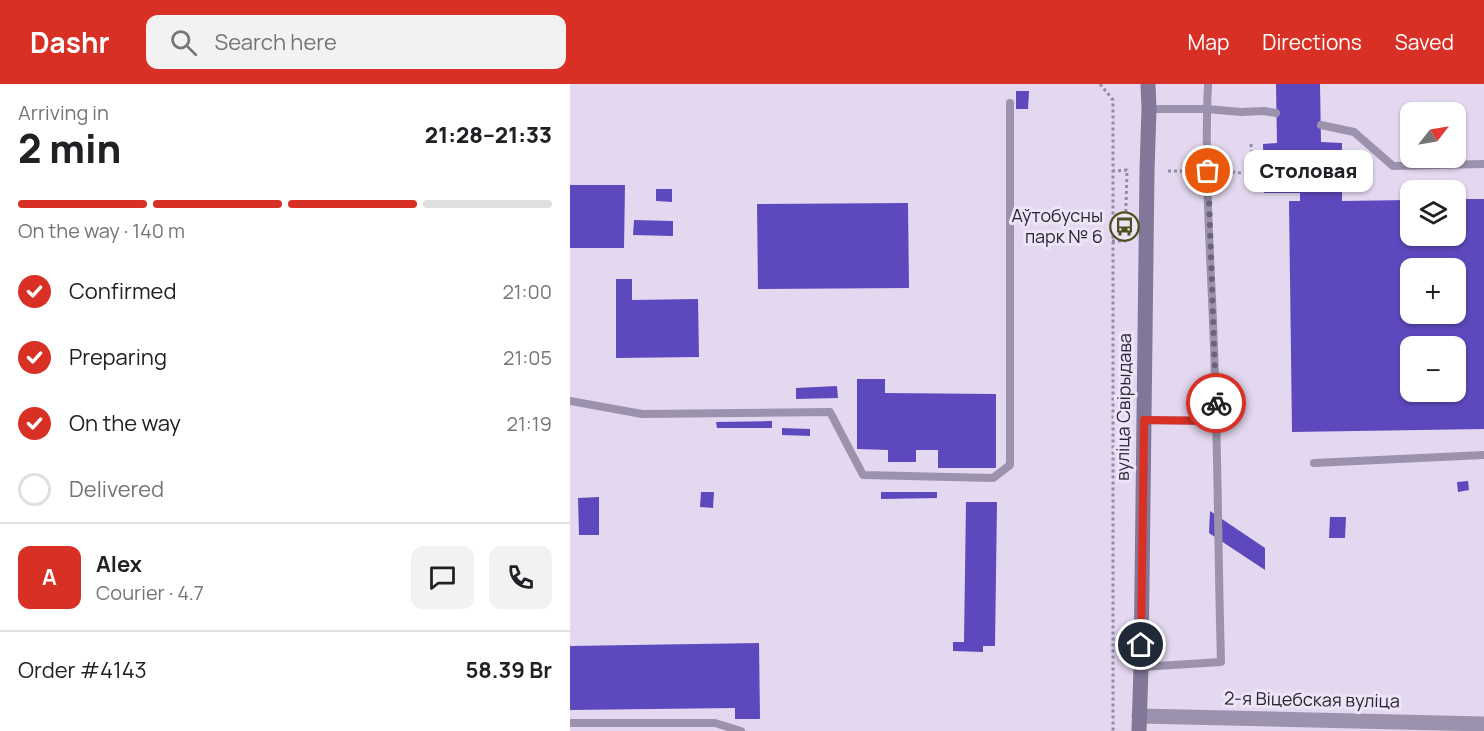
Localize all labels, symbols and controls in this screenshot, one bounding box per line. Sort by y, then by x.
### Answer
search box [146,15,566,69]
text: Dashr [30,23,110,61]
icon: search [167,26,200,59]
text: Search here [215,27,337,57]
text: Map [1188,28,1229,56]
text: Directions [1262,28,1362,56]
text: Saved [1395,28,1454,56]
text: Arriving in [18,99,109,126]
north arrow [1400,102,1466,168]
map controls [1400,102,1466,402]
text: 21:28–21:33 [425,120,552,150]
text: 2 min [18,121,121,175]
pin [1182,145,1233,196]
callout: Столовая [1244,150,1373,192]
icon: bag [1191,154,1224,187]
text: Столовая [1260,157,1357,184]
button: layers [1400,180,1466,246]
place label: Аўтобусны парк № 6 [1011,203,1103,248]
bus stop icon: Аўтобусны парк № 6 [1108,210,1140,242]
text: On the way · 140 m [18,217,185,244]
button: + [1400,258,1466,324]
icon: check [18,275,51,308]
text: Confirmed [69,276,177,306]
text: 21:00 [502,278,552,305]
street label: вуліца Свірыдава [1110,333,1136,481]
button: − [1400,336,1466,402]
icon: check [18,341,51,374]
text: Preparing [69,342,167,372]
text: 21:05 [503,344,552,371]
courier [1186,373,1246,433]
icon: bike [1200,387,1233,420]
icon: check [18,407,51,440]
text: On the way [69,408,181,438]
text: 21:19 [507,410,552,437]
text: Delivered [69,474,164,504]
button: chat [411,546,474,609]
button: phone [489,546,552,609]
text: Alex [96,549,142,579]
text: A [42,562,57,592]
text: Courier · 4.7 [96,579,204,606]
pin [1115,619,1166,670]
icon: home [1124,628,1157,661]
text: Order #4143 [18,655,147,685]
text: 58.39 Br [465,655,552,685]
street label: 2-я Віцебская вуліца [1224,685,1400,713]

